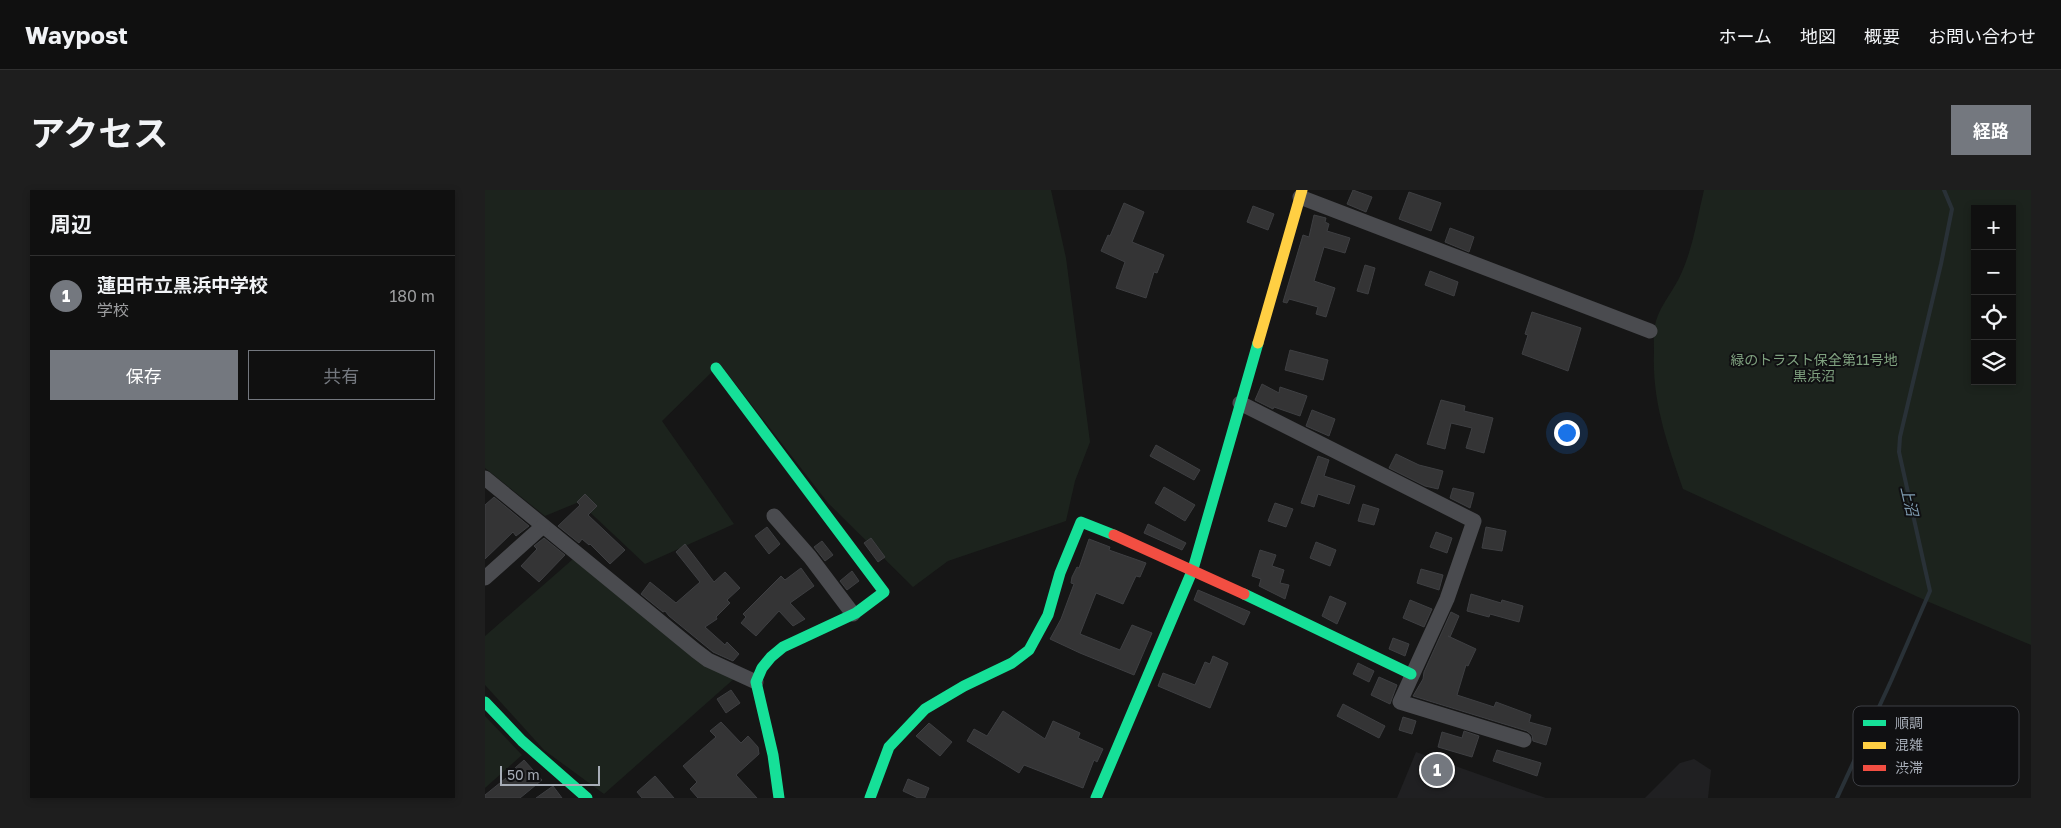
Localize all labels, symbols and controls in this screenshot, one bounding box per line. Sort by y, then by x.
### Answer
text: Waypost [25,20,128,49]
text: ホーム [1719,25,1772,47]
text: 地図 [1800,25,1836,47]
text: 概要 [1864,25,1900,47]
text: お問い合わせ [1928,25,2036,47]
button: 経路 [1951,105,2031,155]
text: アクセス [30,112,168,154]
map controls [1971,205,2016,385]
button: + [1971,205,2016,250]
text: 周辺 [50,211,92,237]
button: − [1971,250,2016,295]
text: 蓮田市立黒浜中学校 [97,273,268,296]
text: 1 [62,286,70,306]
text: 180 m [389,286,435,306]
button: locate [1971,295,2016,340]
text: 学校 [97,300,129,320]
button: layers [1971,340,2016,385]
button: 保存 [50,350,238,400]
button: 共有 [248,350,435,400]
park label: 緑のトラスト保全第11号地 黒浜沼 [1730,351,1898,384]
your location [1554,420,1580,446]
water label: 上沼 [1898,484,1923,520]
legend [1853,706,2019,786]
text: 順調 [1895,714,1923,731]
text: 混雑 [1895,736,1923,753]
pin: 1 [1421,751,1453,789]
text: 渋滞 [1895,759,1923,776]
scale bar [500,763,600,786]
text: 50 m [507,766,540,783]

